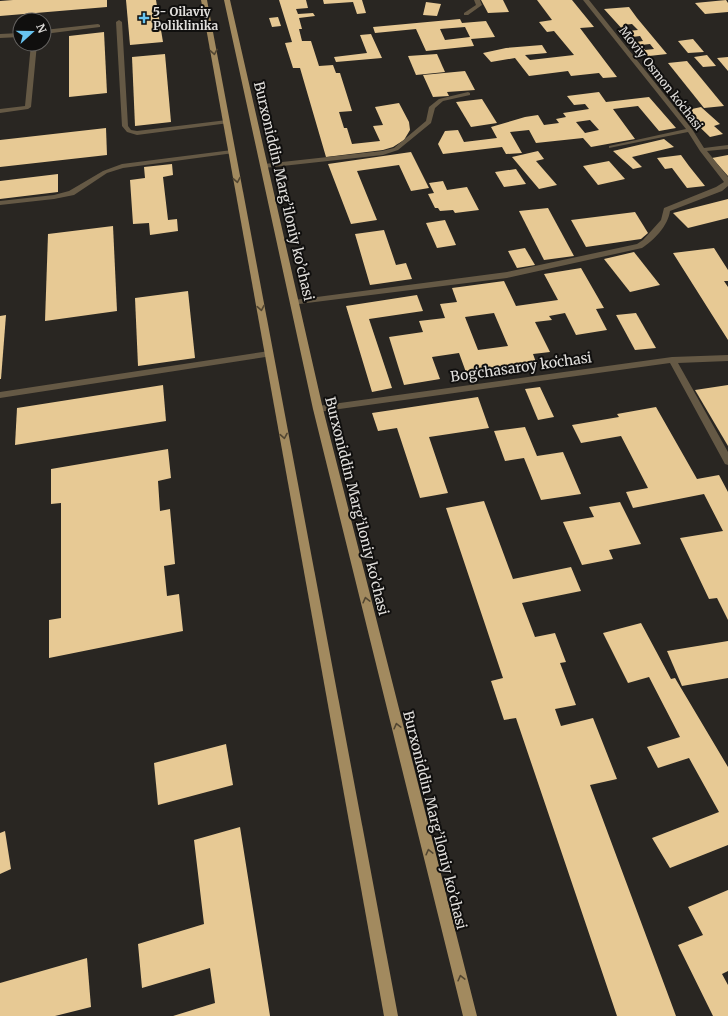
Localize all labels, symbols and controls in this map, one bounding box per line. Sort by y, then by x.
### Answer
place label: 5- Oilaviy Poliklinika [153,4,219,33]
north arrow [12,12,52,52]
marker: 5- Oilaviy Poliklinika [138,12,150,24]
text: N [33,22,50,35]
street label: Moviy Osmon koʻchasi [616,23,706,133]
one-way arrow [209,49,218,55]
street label: Burxoniddin Marg’iloniy ko’chasi [250,80,318,303]
one-way arrow [233,177,241,183]
one-way arrow [256,305,265,311]
street label: Bogʻchasaroy koʻchasi [449,348,593,386]
street label: Burxoniddin Marg’iloniy ko’chasi [321,395,393,618]
one-way arrow [280,433,288,439]
one-way arrow [362,597,371,604]
street label: Burxoniddin Marg’iloniy ko’chasi [399,709,471,932]
one-way arrow [394,723,402,729]
one-way arrow [425,849,434,856]
one-way arrow [457,975,465,981]

